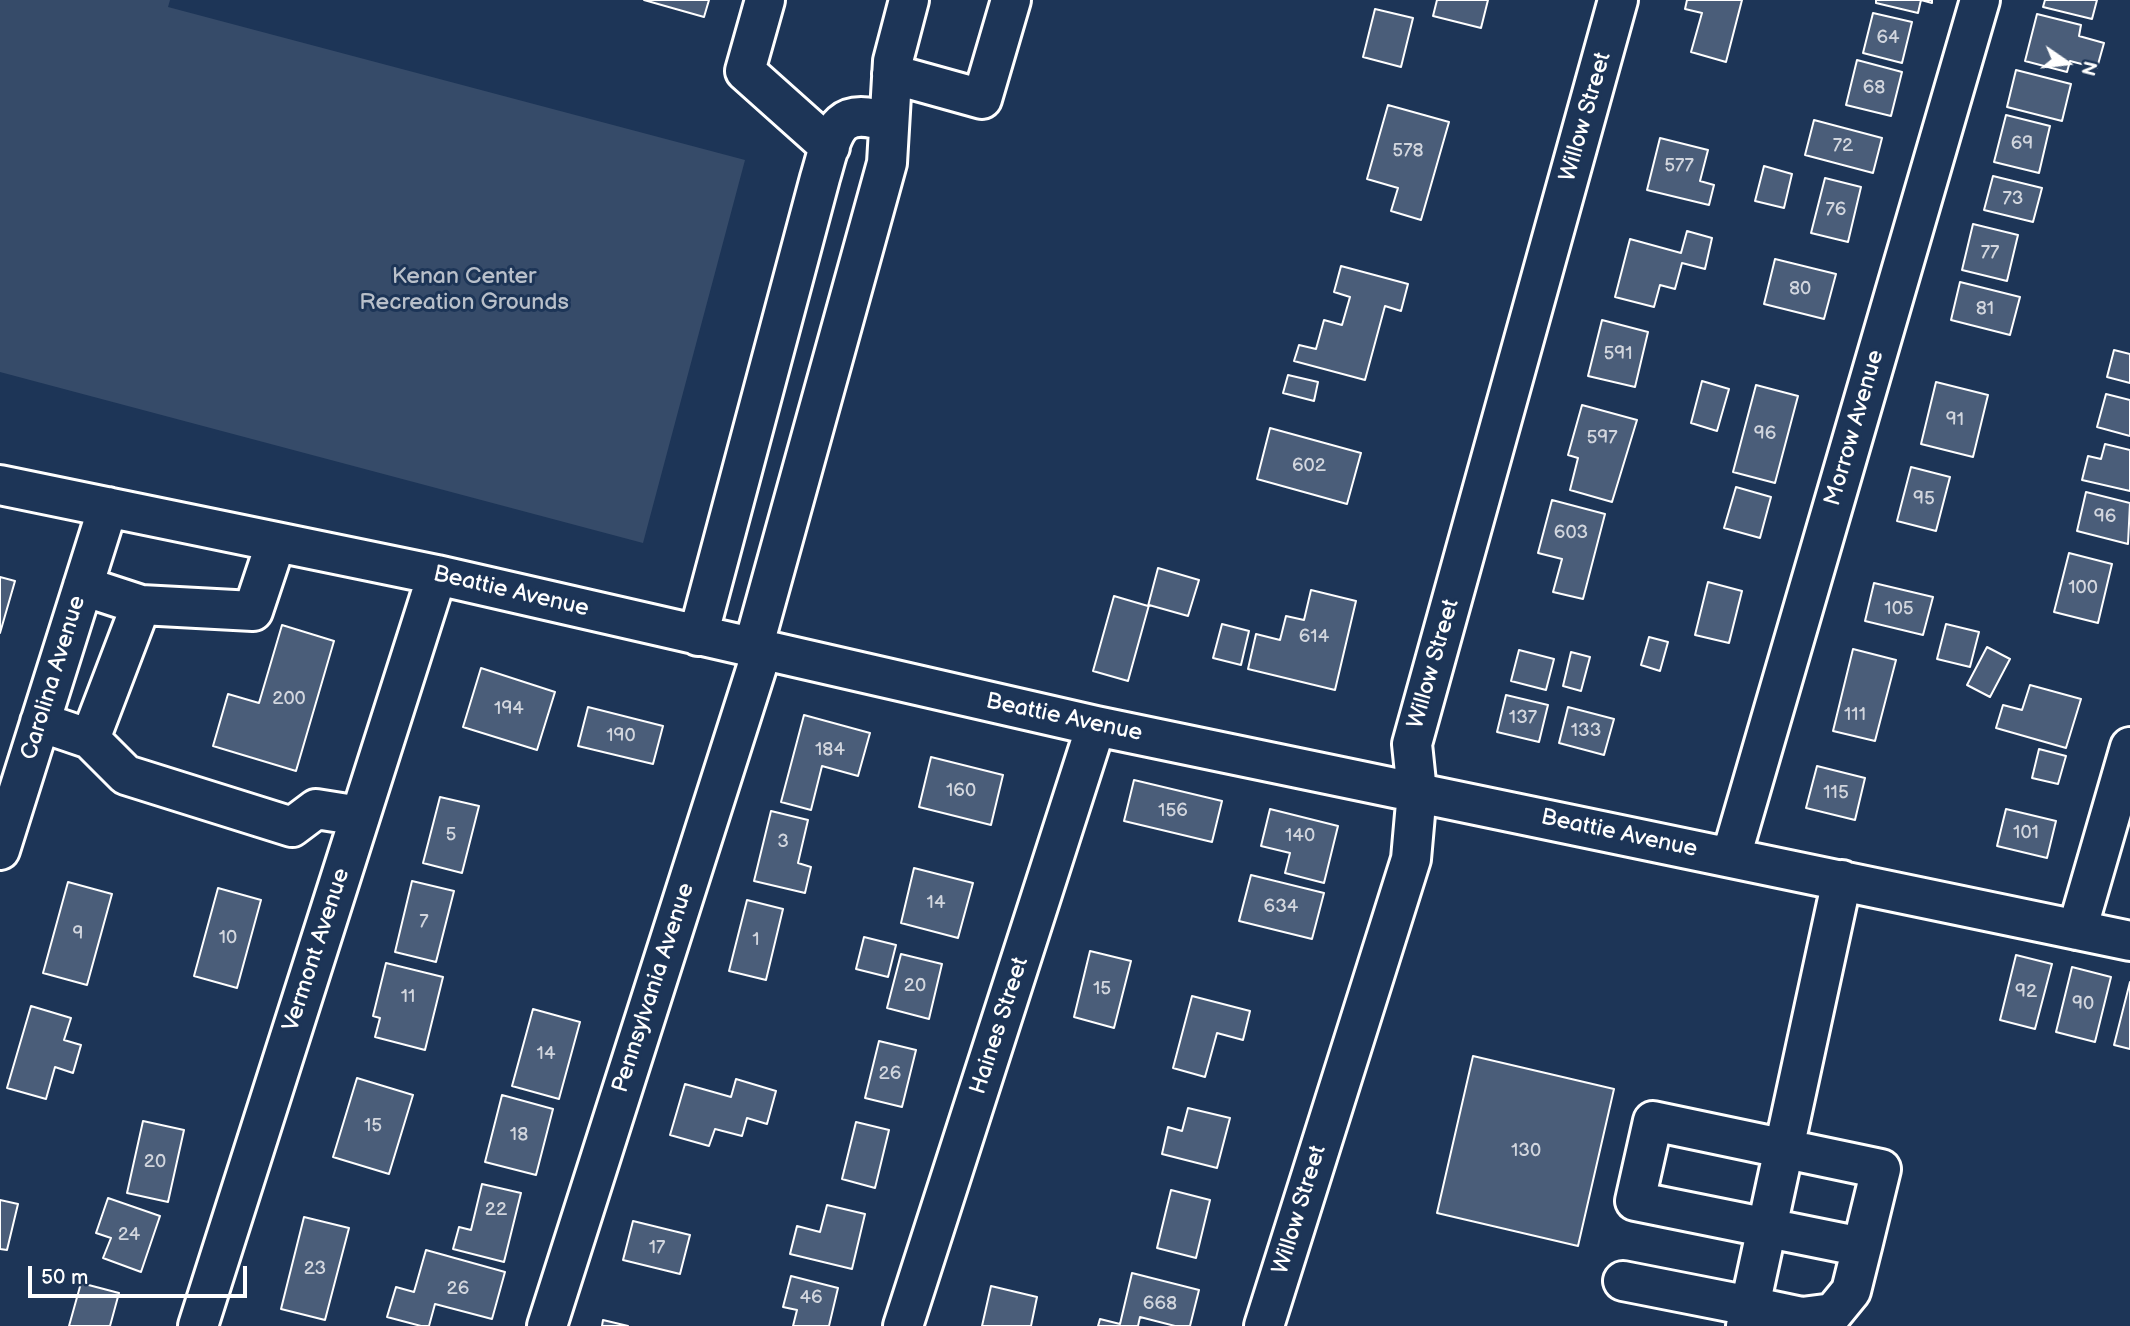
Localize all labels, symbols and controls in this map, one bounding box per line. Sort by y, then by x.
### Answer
house number: 64 [1876,27,1900,49]
north arrow [2032,28,2102,98]
street label: Willow Street [1554,49,1618,185]
text: N [2075,58,2101,78]
house number: 68 [1863,77,1885,99]
house number: 69 [2011,133,2033,155]
house number: 72 [1833,135,1853,157]
house number: 578 [1392,140,1424,162]
house number: 577 [1664,155,1694,177]
house number: 73 [2002,188,2024,210]
house number: 76 [1826,199,1846,221]
house number: 77 [1981,242,1999,264]
park label: Kenan Center Recreation Grounds [359,263,569,317]
house number: 80 [1789,278,1811,300]
house number: 81 [1976,298,1994,320]
house number: 591 [1603,343,1633,365]
street label: Morrow Avenue [1820,347,1890,509]
house number: 91 [1946,409,1964,431]
house number: 96 [1754,423,1776,445]
house number: 597 [1586,427,1618,449]
house number: 602 [1292,455,1326,477]
house number: 95 [1913,488,1935,510]
house number: 96 [2094,506,2116,528]
house number: 603 [1554,522,1588,544]
street label: Beattie Avenue [430,561,592,623]
house number: 100 [2068,577,2098,599]
street label: Carolina Avenue [16,593,92,763]
street label: Willow Street [1402,596,1466,732]
house number: 105 [1884,598,1914,620]
house number: 614 [1299,626,1329,648]
house number: 200 [272,688,306,710]
street label: Beattie Avenue [983,688,1145,748]
house number: 194 [494,698,524,720]
house number: 111 [1844,704,1866,726]
house number: 137 [1509,707,1537,729]
house number: 133 [1571,720,1601,742]
house number: 190 [606,725,636,747]
house number: 184 [815,739,845,761]
house number: 160 [946,780,976,802]
house number: 115 [1823,782,1849,804]
house number: 156 [1158,800,1188,822]
street label: Beattie Avenue [1538,804,1700,864]
house number: 101 [2013,822,2039,844]
house number: 5 [446,824,456,846]
house number: 140 [1285,825,1315,847]
house number: 3 [777,831,789,853]
street label: Vermont Avenue [278,865,356,1035]
street label: Pennsylvania Avenue [607,880,701,1096]
house number: 14 [927,892,945,914]
house number: 634 [1264,896,1298,918]
house number: 7 [419,911,429,933]
house number: 9 [73,923,83,945]
house number: 10 [219,927,237,949]
house number: 1 [752,929,760,951]
street label: Haines Street [965,954,1035,1098]
house number: 20 [904,975,926,997]
house number: 15 [1093,978,1111,1000]
house number: 92 [2015,981,2037,1003]
house number: 11 [401,986,415,1008]
house number: 90 [2072,993,2094,1015]
house number: 14 [537,1043,555,1065]
house number: 26 [879,1063,901,1085]
house number: 15 [364,1115,382,1137]
house number: 18 [510,1124,528,1146]
house number: 130 [1511,1140,1541,1162]
street label: Willow Street [1267,1142,1333,1278]
house number: 20 [144,1151,166,1173]
house number: 22 [485,1199,507,1221]
house number: 24 [118,1224,140,1246]
house number: 17 [649,1237,665,1259]
scale bar [32,1252,250,1296]
house number: 23 [304,1258,326,1280]
text: 50 m [41,1265,88,1290]
house number: 26 [447,1278,469,1300]
house number: 46 [799,1287,823,1309]
house number: 668 [1143,1293,1177,1315]

